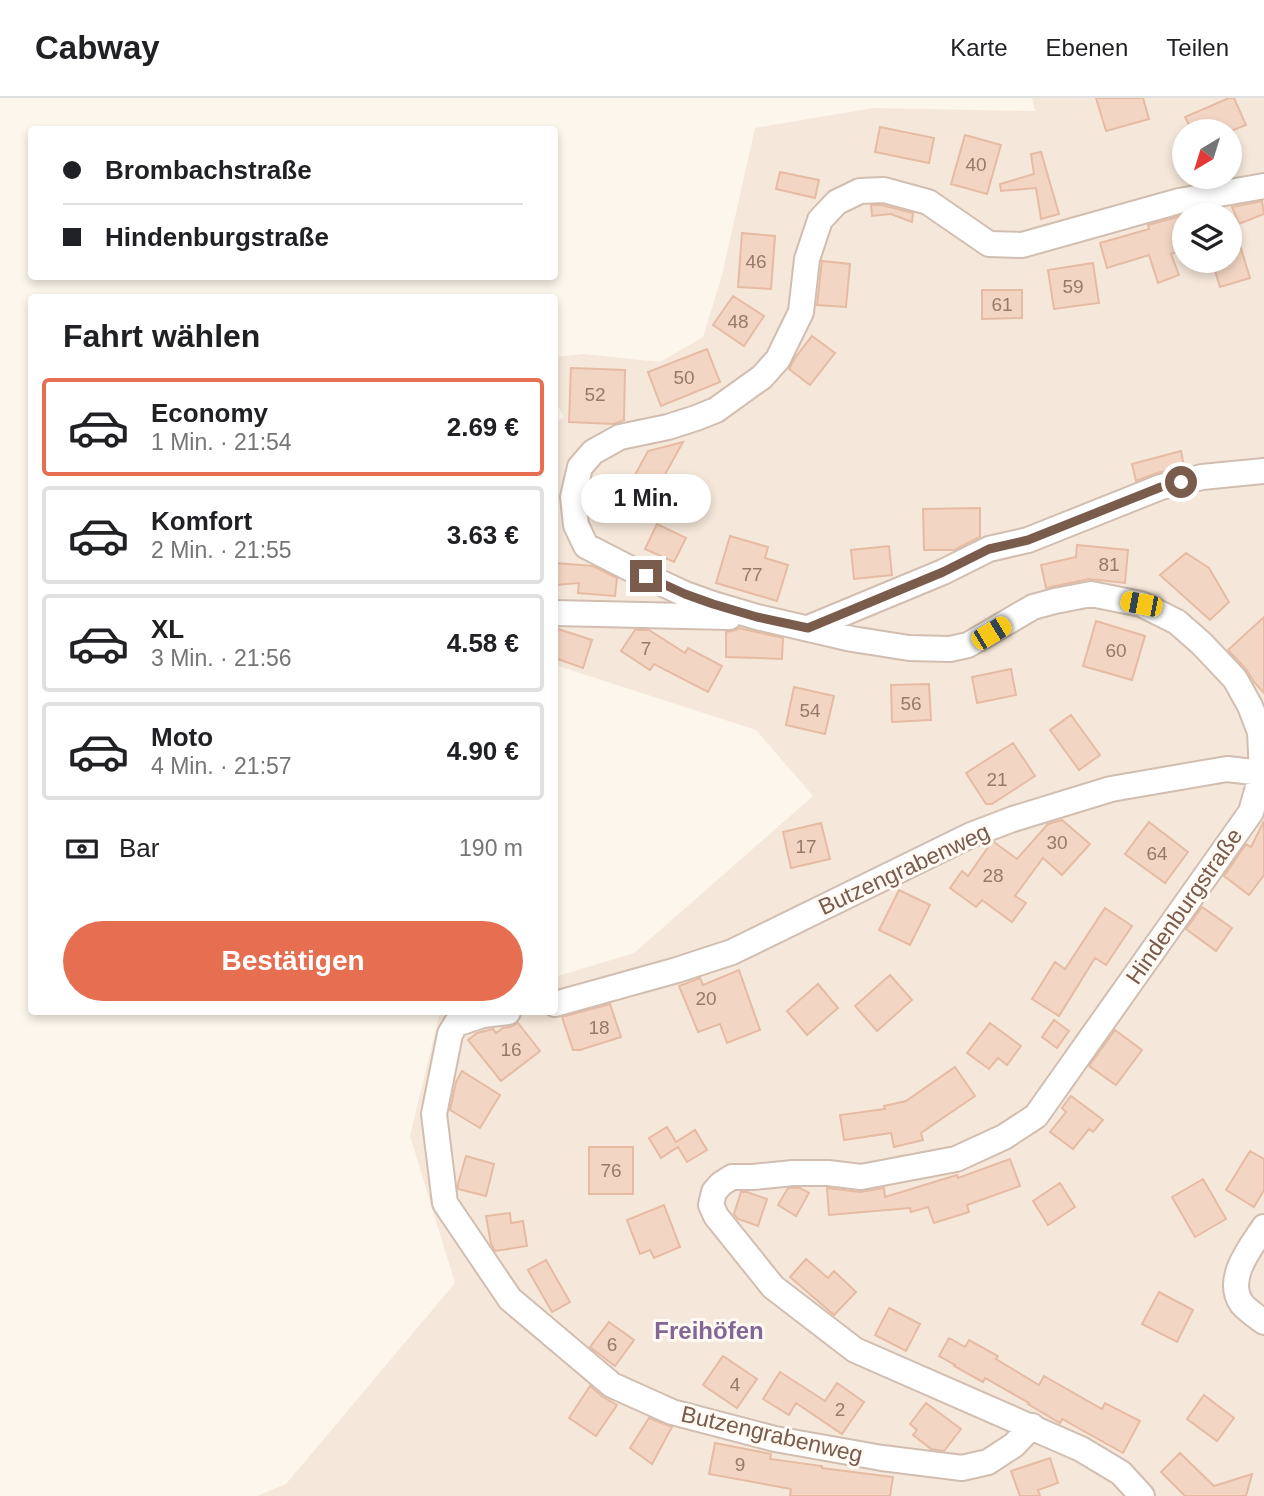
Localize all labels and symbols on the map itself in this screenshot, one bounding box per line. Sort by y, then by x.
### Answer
north arrow [1172,119,1242,189]
house number: 40 [965,154,987,175]
house number: 46 [745,251,767,272]
house number: 59 [1062,276,1084,297]
house number: 61 [991,294,1013,315]
house number: 48 [727,311,749,332]
house number: 50 [673,367,695,388]
house number: 52 [584,384,606,405]
route start [1165,466,1197,498]
callout: 1 Min. [581,475,711,524]
house number: 81 [1098,554,1120,575]
route end [630,560,662,592]
house number: 77 [741,564,763,585]
car [1119,590,1164,618]
car [968,613,1015,653]
house number: 7 [641,638,651,659]
house number: 60 [1105,640,1127,661]
house number: 56 [900,693,922,714]
house number: 54 [799,700,821,721]
house number: 21 [986,769,1008,790]
street label: Butzengrabenweg [814,818,994,920]
street label: Hindenburgstraße [1121,823,1247,989]
house number: 30 [1046,832,1068,853]
house number: 17 [795,836,817,857]
house number: 64 [1146,843,1168,864]
house number: 28 [982,865,1004,886]
house number: 20 [695,988,717,1009]
house number: 18 [588,1017,610,1038]
house number: 16 [500,1039,522,1060]
house number: 76 [600,1160,622,1181]
district label: Freihöfen [654,1317,764,1344]
house number: 6 [607,1334,617,1355]
house number: 4 [730,1374,741,1395]
house number: 2 [835,1399,845,1420]
street label: Butzengrabenweg [679,1400,865,1468]
house number: 9 [735,1454,745,1475]

